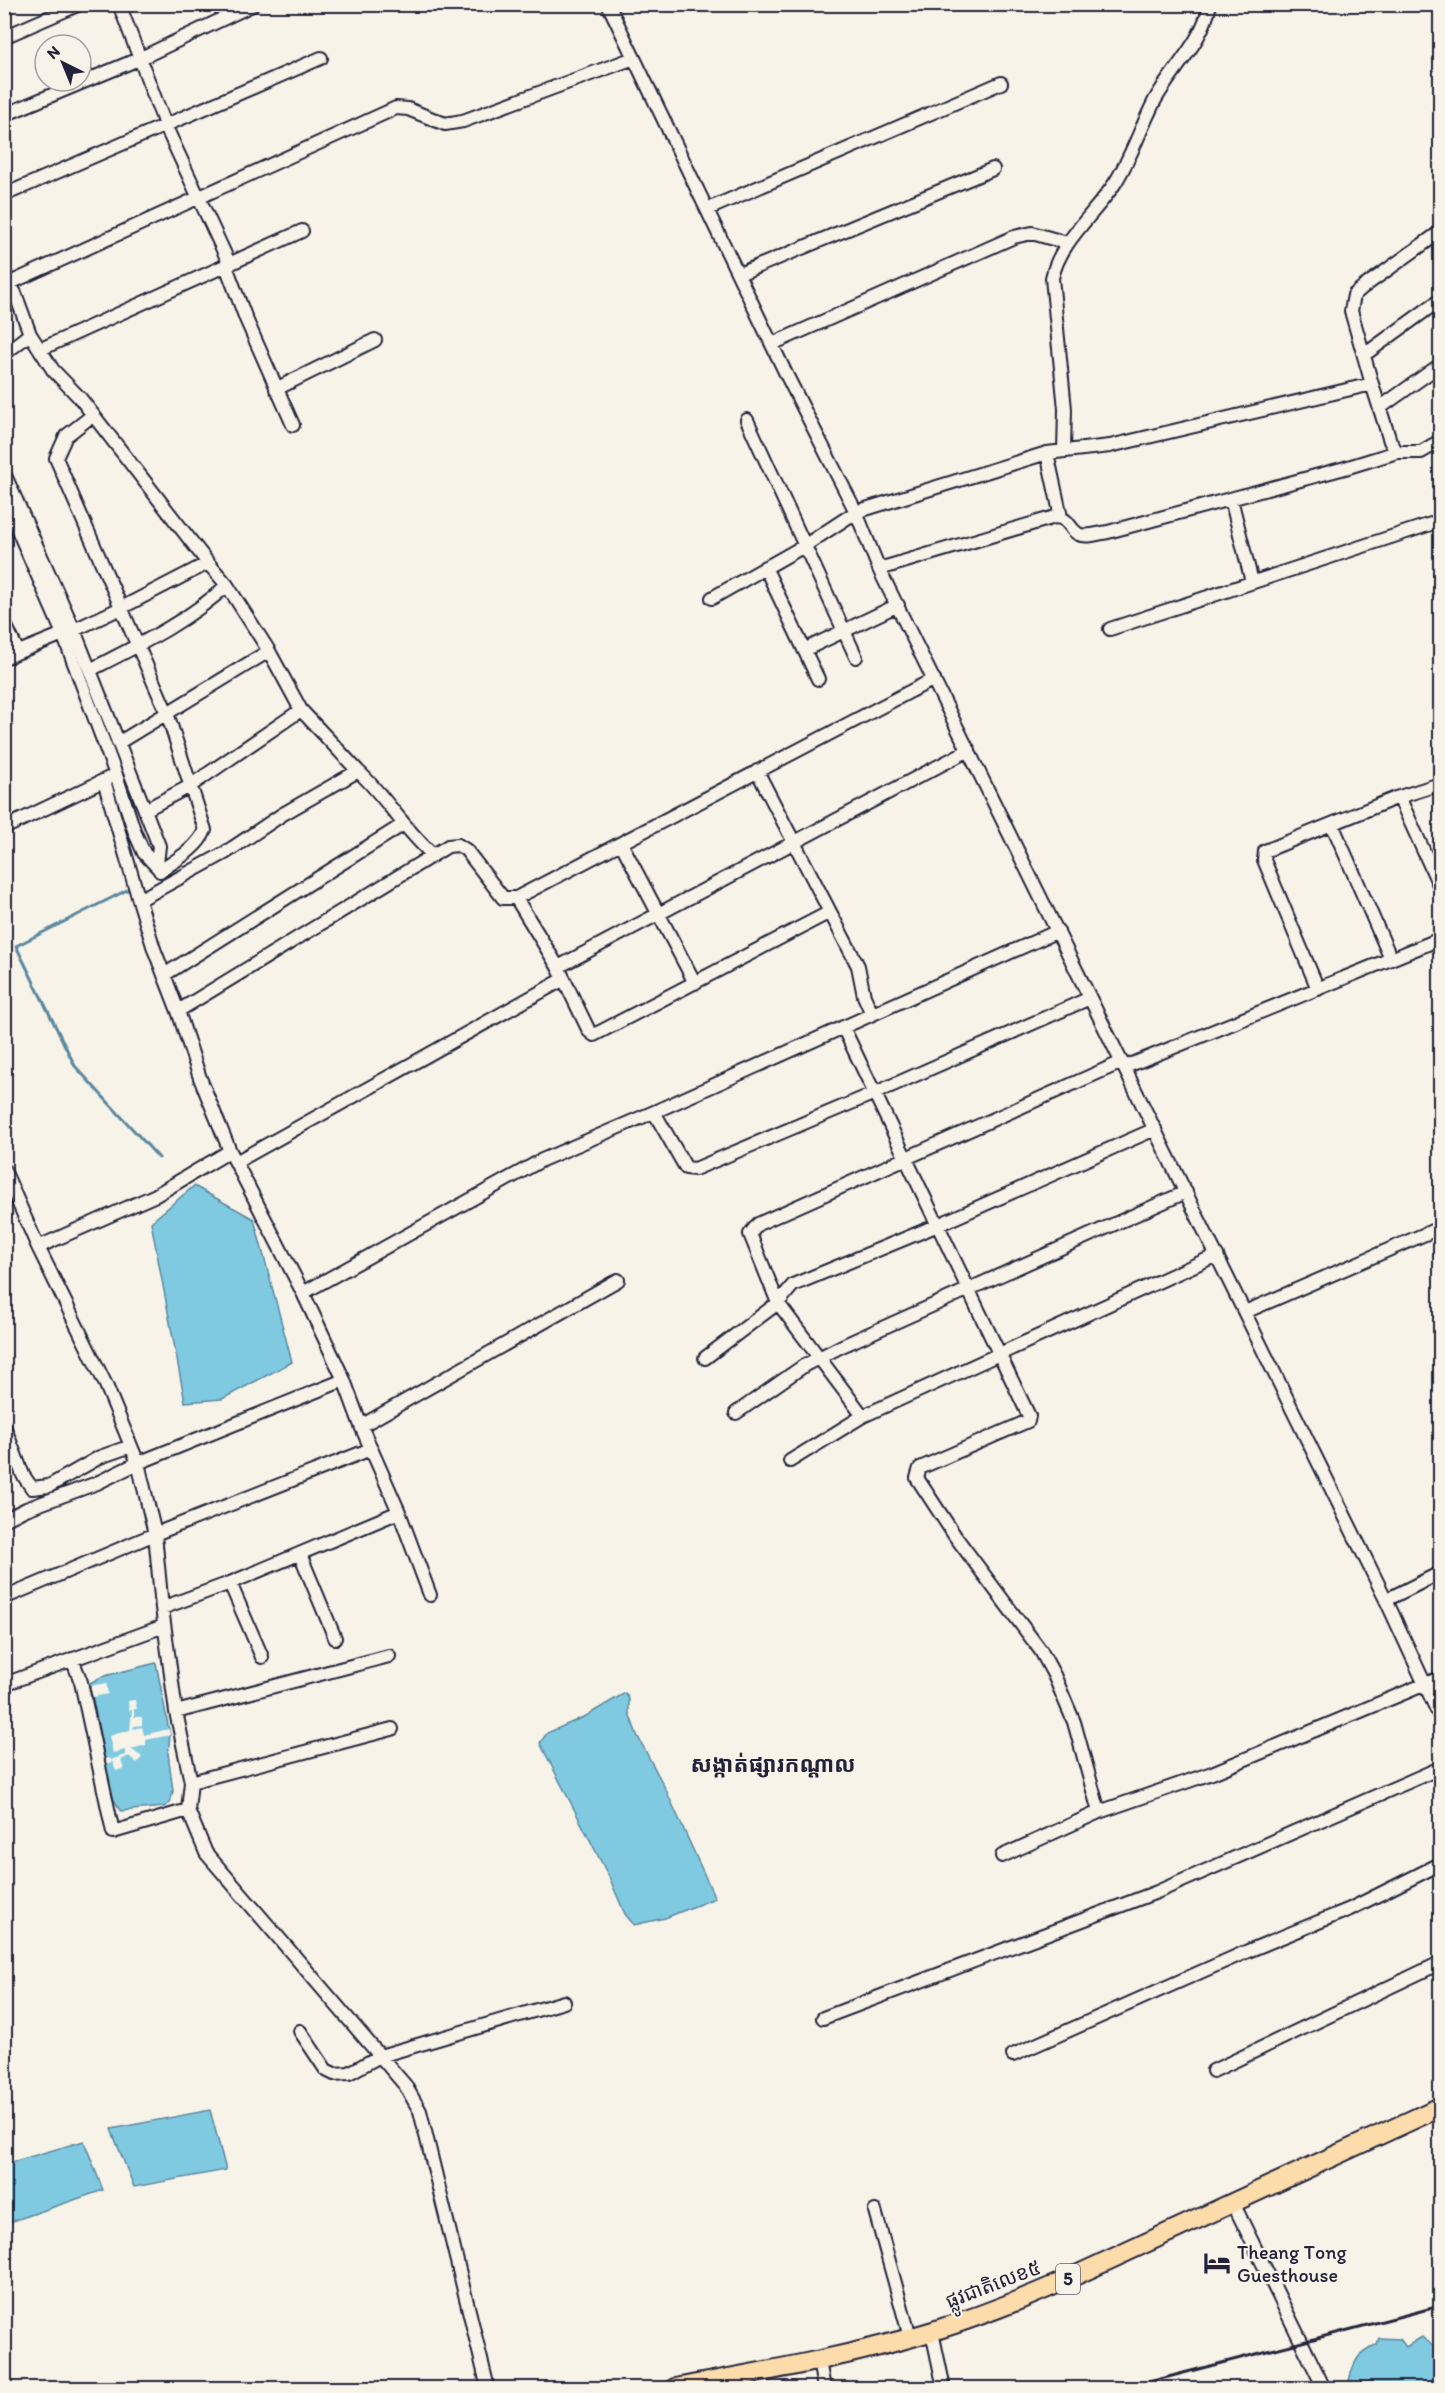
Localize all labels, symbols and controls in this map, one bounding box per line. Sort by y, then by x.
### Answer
north arrow [33,33,93,93]
text: N [43,42,64,63]
district label: សង្កាត់ផ្សារកណ្ដាល [690,1751,856,1778]
place label: Theang Tong Guesthouse [1237,2240,1347,2287]
hotel icon: Theang Tong Guesthouse [1202,2248,1232,2278]
street label: ផ្លូវជាតិលេខ៥ [942,2255,1047,2320]
road number: 5 [1056,2264,1080,2294]

